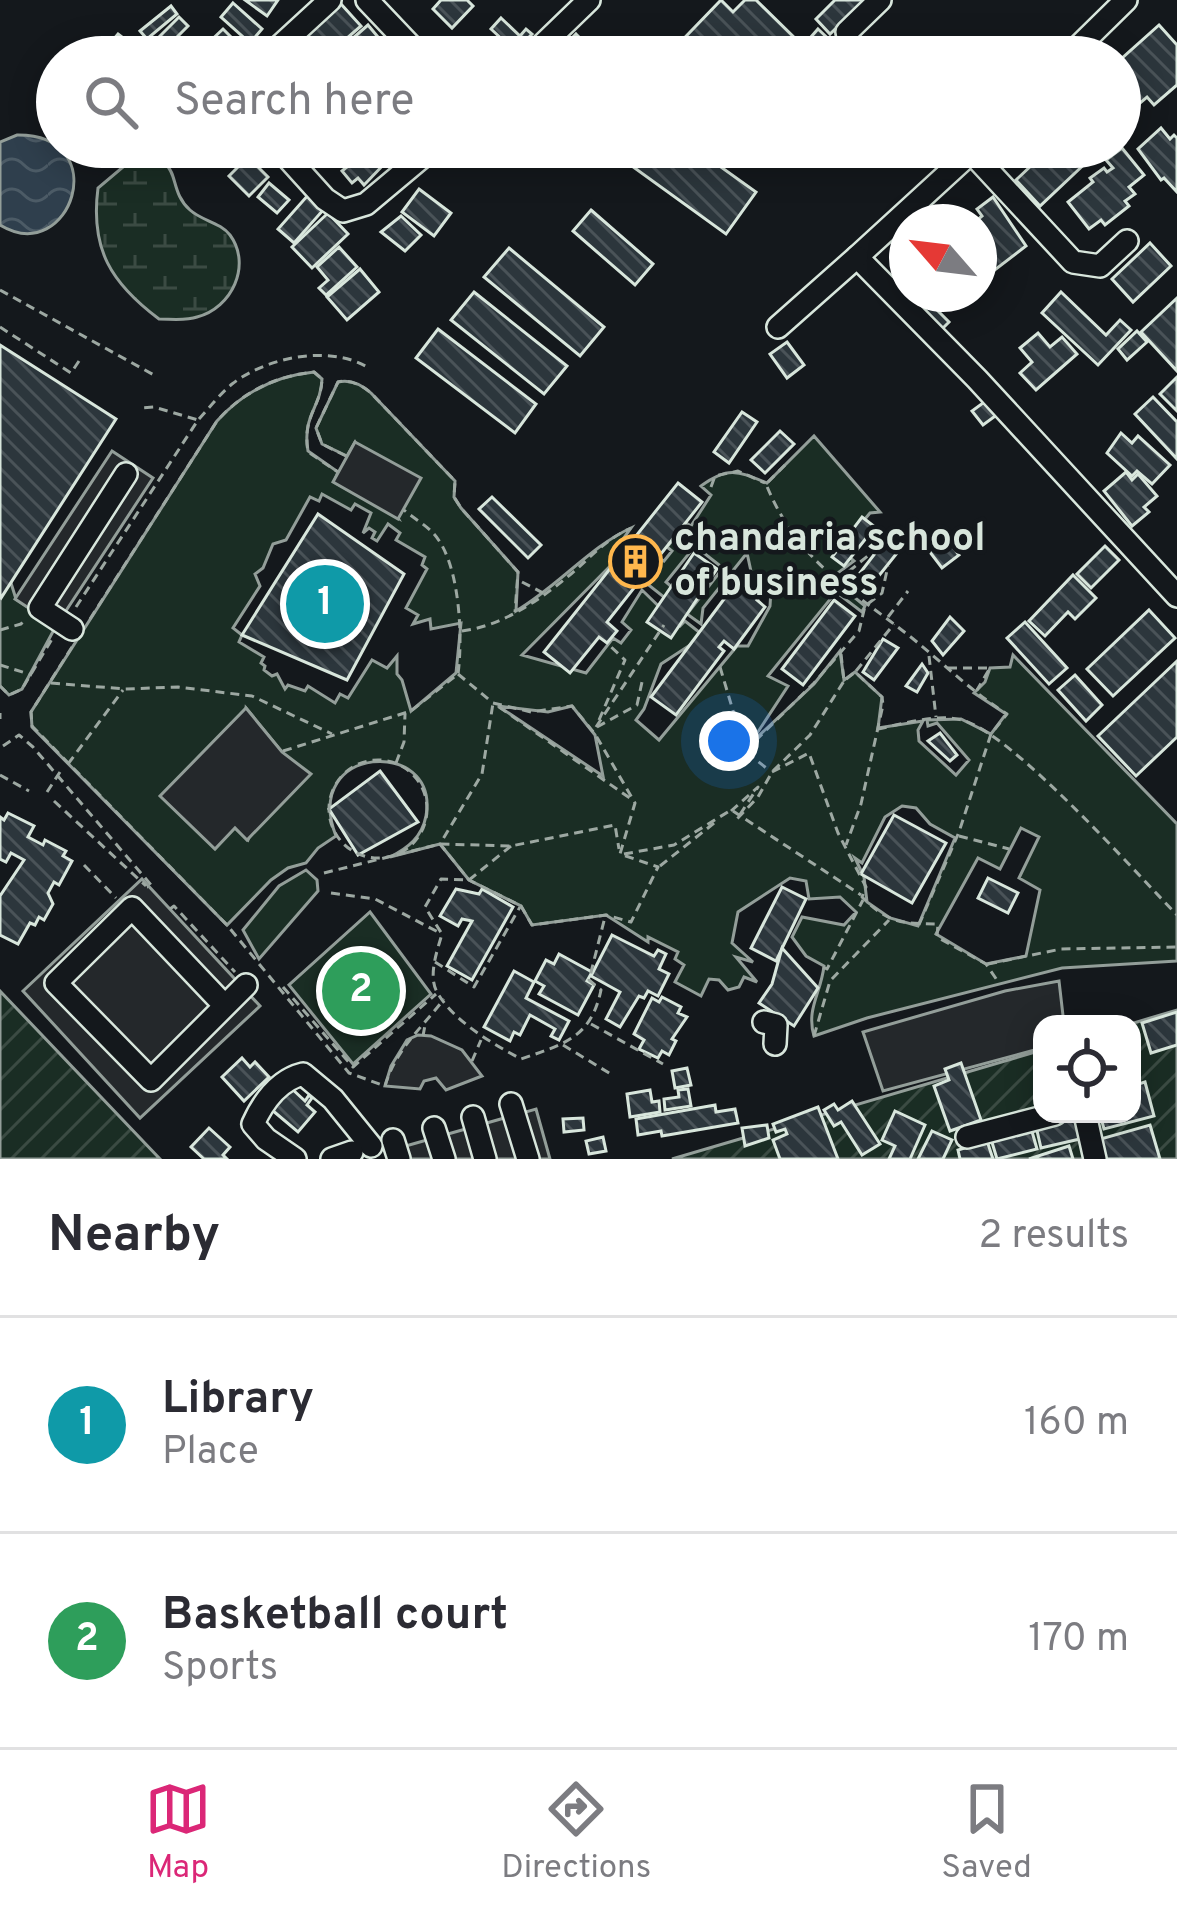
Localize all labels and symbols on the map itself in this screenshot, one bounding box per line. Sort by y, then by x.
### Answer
north arrow [889,204,997,312]
place label: chandaria school of business [674,516,985,610]
building icon: chandaria school of business [607,534,663,590]
pin: 1 [286,559,364,649]
your location [699,711,759,771]
pin: 2 [322,946,400,1036]

